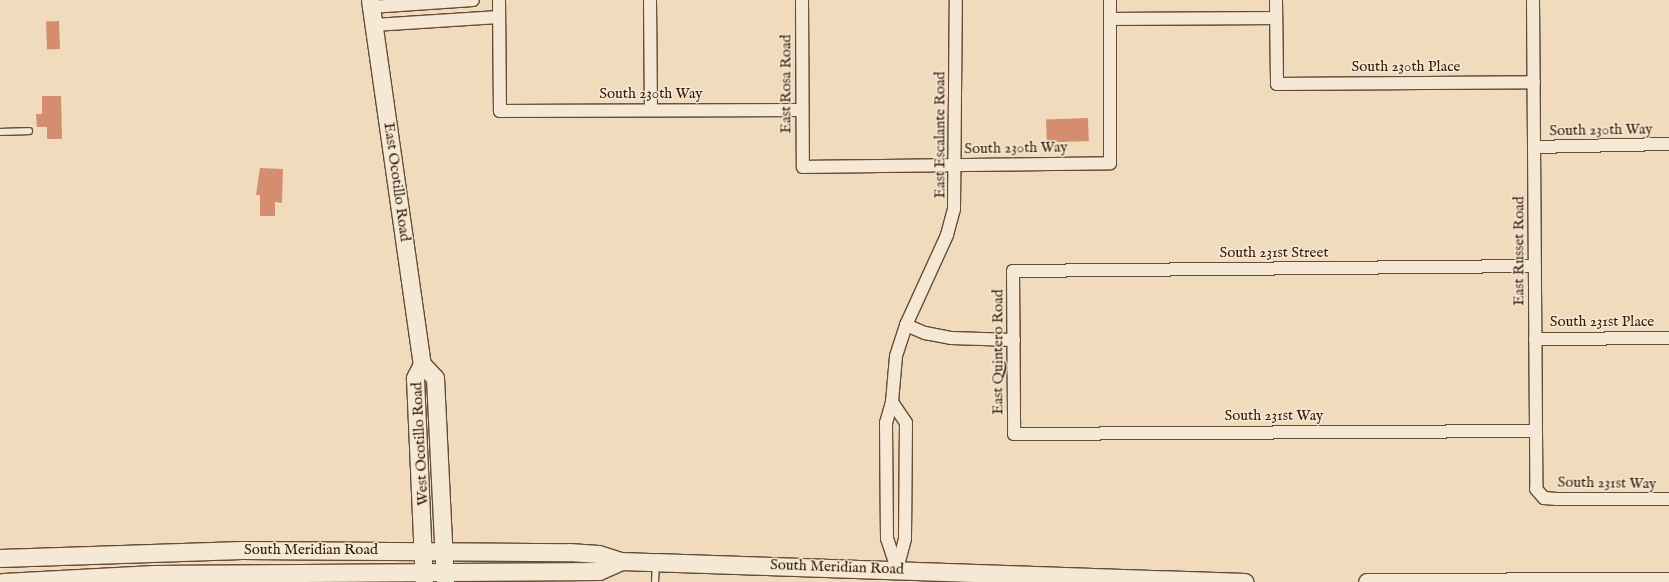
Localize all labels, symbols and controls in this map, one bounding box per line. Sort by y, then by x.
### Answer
street label: East Rosa Road [777,35,795,133]
street label: South 230th Place [1352,58,1460,76]
street label: East Escalante Road [931,72,949,198]
street label: South 230th Way [599,85,703,103]
street label: South 230th Way [1549,120,1653,140]
street label: East Ocotillo Road [380,121,414,243]
street label: South 230th Way [964,138,1068,158]
street label: East Russet Road [1510,196,1528,306]
street label: South 231st Street [1219,244,1329,262]
street label: East Quintero Road [989,289,1007,415]
street label: South 231st Place [1550,313,1654,331]
street label: West Ocotillo Road [408,382,432,506]
street label: South 231st Way [1225,407,1323,425]
street label: South 231st Way [1557,473,1657,493]
street label: South Meridian Road [244,541,378,559]
street label: South Meridian Road [770,556,904,578]

